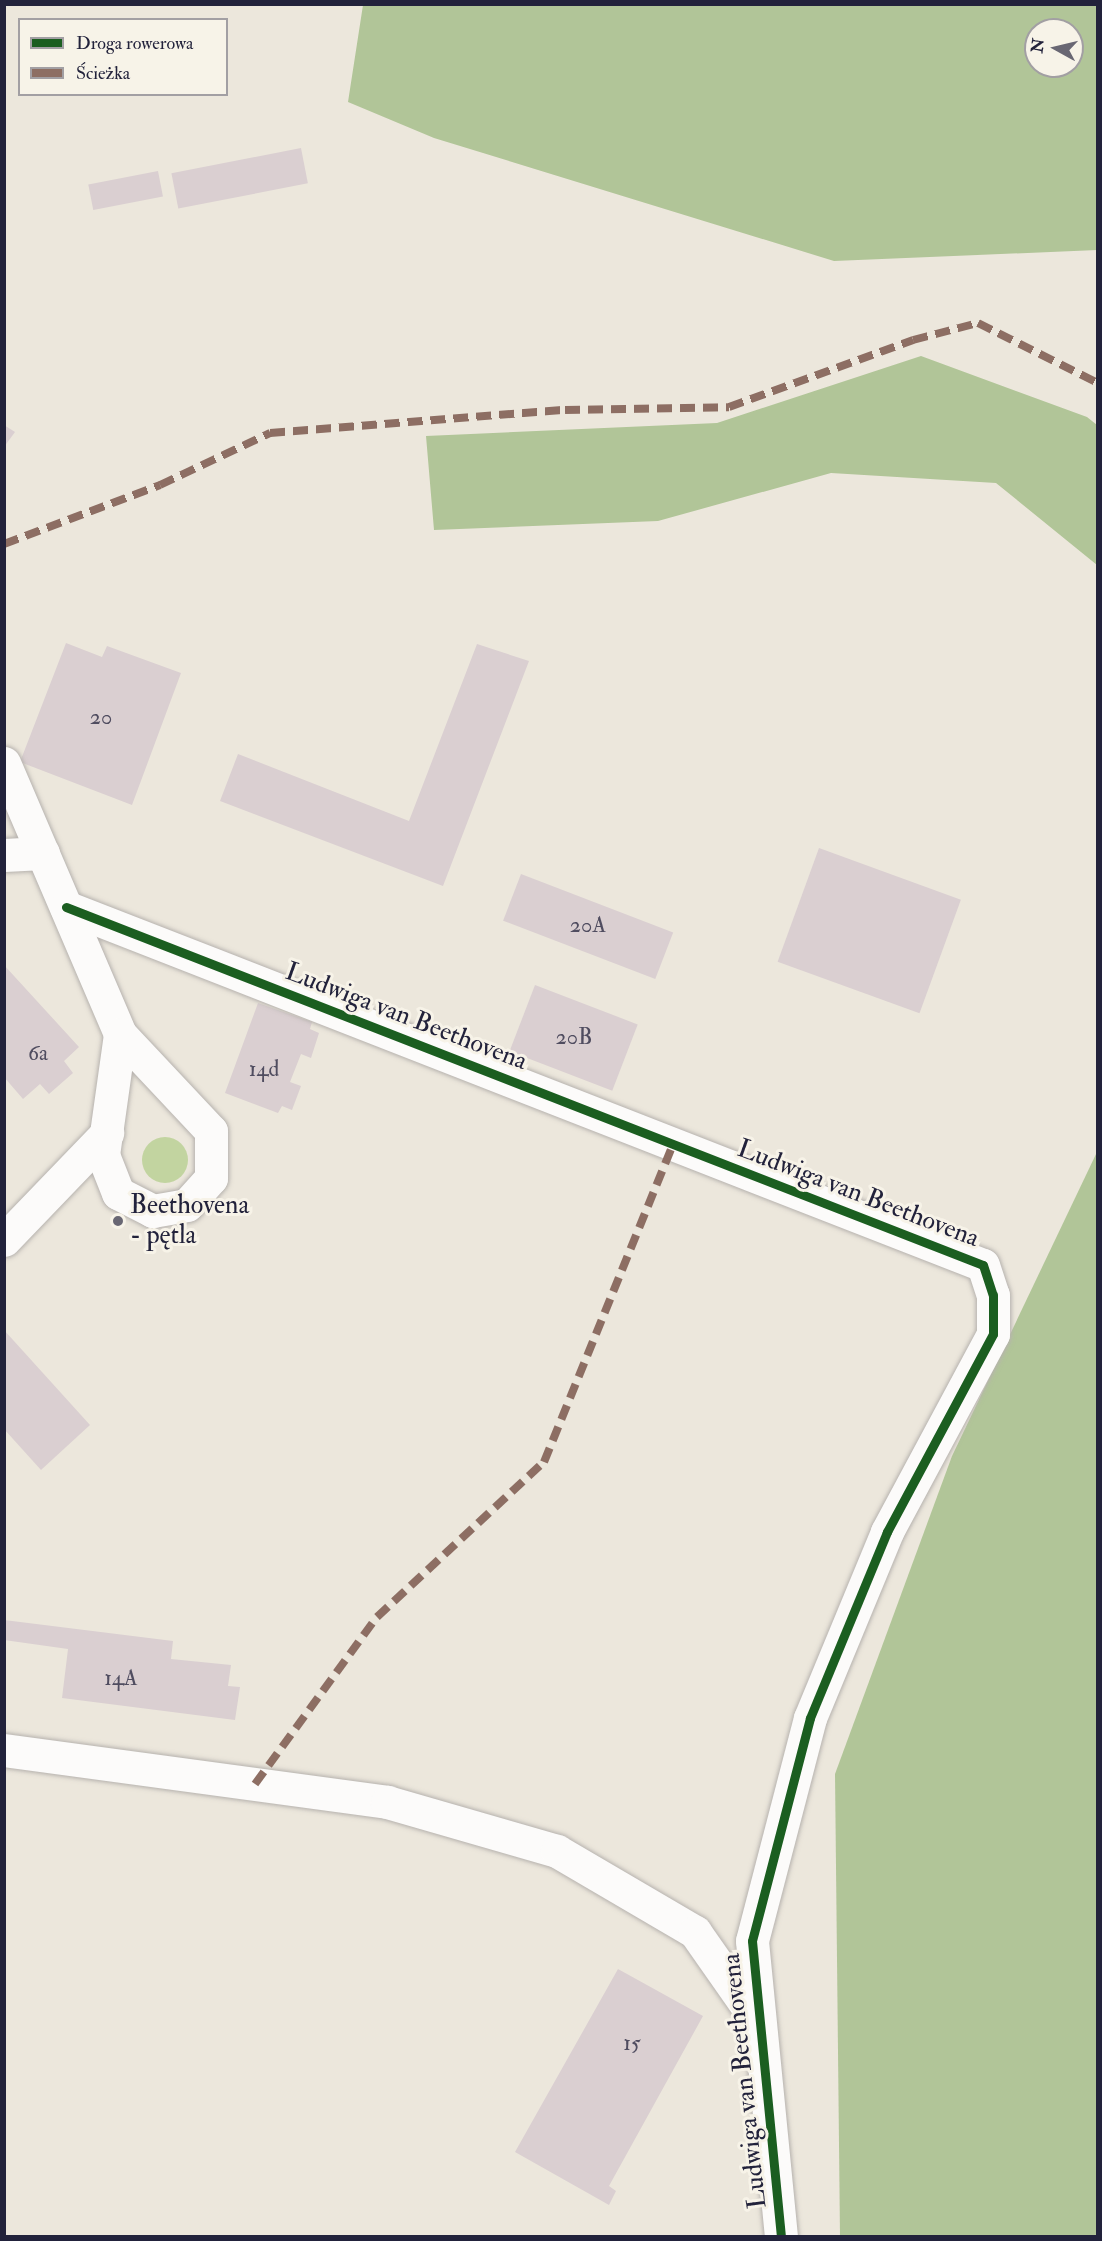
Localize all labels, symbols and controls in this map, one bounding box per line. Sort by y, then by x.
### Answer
legend [18,18,228,96]
north arrow [1024,18,1084,78]
text: Droga rowerowa [76,32,193,55]
text: N [1027,37,1049,54]
text: Ścieżka [76,62,130,85]
house number: 20 [90,705,112,731]
house number: 20A [570,913,606,939]
street label: Ludwiga van Beethovena [281,956,531,1078]
house number: 20B [556,1025,592,1051]
house number: 6a [28,1041,48,1067]
house number: 14d [249,1057,279,1083]
street label: Ludwiga van Beethovena [733,1133,983,1255]
place label: Beethovena - pętla [130,1190,249,1252]
marker: Beethovena - pętla [111,1214,125,1228]
house number: 14A [104,1666,138,1692]
street label: Ludwiga van Beethovena [716,1952,774,2210]
house number: 15 [623,2031,641,2057]

